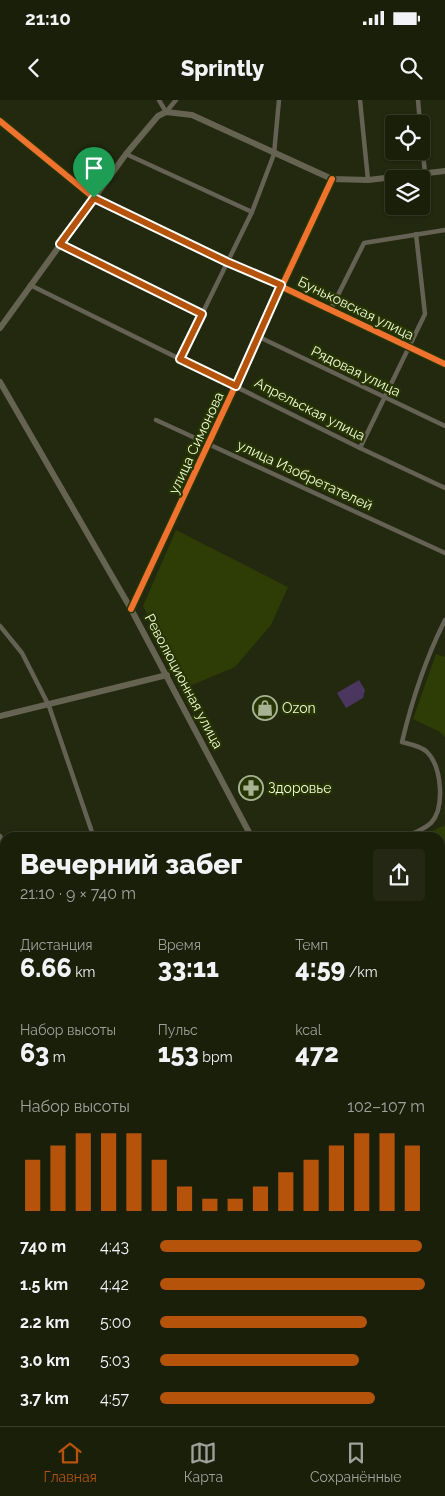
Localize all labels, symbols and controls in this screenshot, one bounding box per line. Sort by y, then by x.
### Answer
text: 21:10 [25,7,71,29]
icon: back [20,54,48,82]
icon: search [397,54,425,82]
text: Sprintly [181,55,264,81]
map controls [385,115,430,215]
button: locate [385,115,430,160]
pin [73,147,115,198]
icon: arrive [80,154,108,182]
button: layers [385,170,430,215]
street label: Буньковская улица [295,273,417,343]
street label: Рядовая улица [309,342,403,400]
street label: Апрельская улица [252,374,368,444]
street label: улица Симонова [165,389,227,497]
street label: улица Изобретателей [235,437,375,513]
street label: Революционная улица [142,611,226,751]
shop icon: Ozon [252,695,278,721]
place label: Ozon [282,700,316,716]
pharmacy icon: Здоровье [238,775,264,801]
place label: Здоровье [268,780,331,796]
text: Вечерний забег [20,848,242,881]
button: share [373,849,425,901]
text: 21:10 · 9 × 740 m [20,884,136,903]
text: Дистанция [20,937,93,953]
text: Время [158,937,201,953]
text: Темп [295,937,328,953]
text: 6.66 [20,953,72,983]
text: 33:11 [158,953,219,983]
text: 4:59 [295,953,345,983]
text: km [72,964,95,980]
text: /km [345,964,378,980]
text: Набор высоты [20,1022,116,1038]
text: Пульс [158,1022,198,1038]
text: kcal [295,1022,322,1038]
text: 63 [20,1038,49,1068]
text: 153 [158,1038,199,1068]
text: 472 [295,1038,339,1068]
text: m [49,1049,66,1065]
text: bpm [199,1049,233,1065]
text: Набор высоты [20,1097,130,1116]
text: 102–107 m [347,1097,425,1116]
text: 740 m [20,1237,66,1256]
text: 4:43 [100,1237,129,1256]
text: 1.5 km [20,1275,68,1294]
text: 4:42 [100,1275,129,1294]
text: 2.2 km [20,1313,69,1332]
text: 5:00 [100,1313,131,1332]
text: 3.0 km [20,1351,70,1370]
text: 5:03 [100,1351,130,1370]
text: 3.7 km [20,1389,69,1408]
text: 4:57 [100,1389,129,1408]
tab: Главная [43,1439,97,1485]
tab: Карта [184,1439,223,1485]
tab: Сохранённые [310,1439,402,1485]

